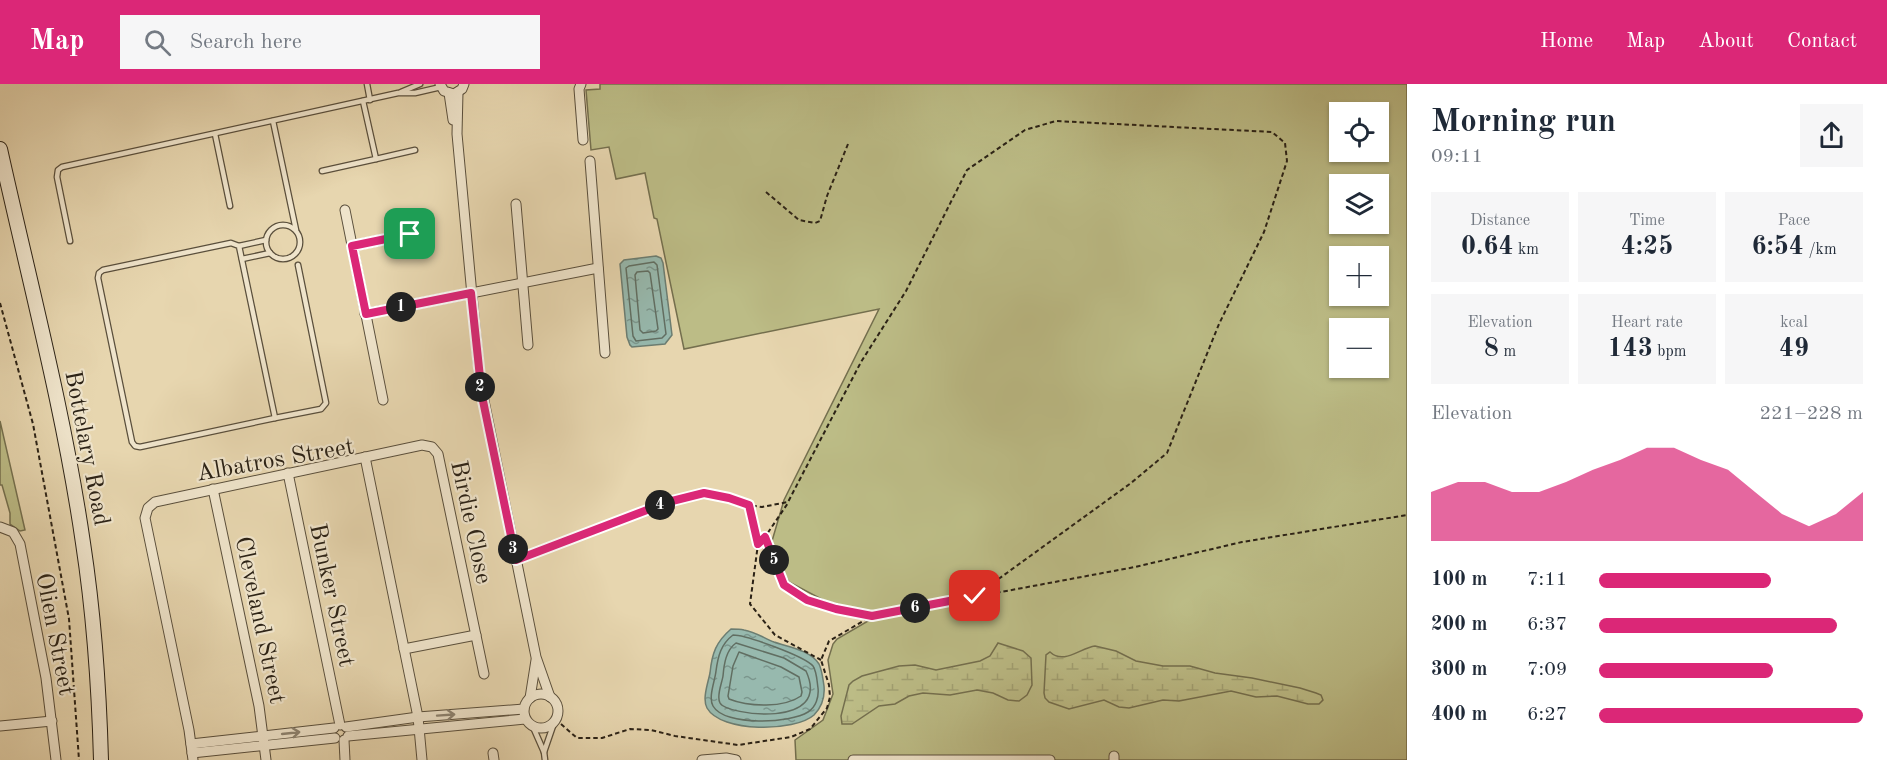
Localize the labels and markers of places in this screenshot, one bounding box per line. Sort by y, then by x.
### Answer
pin [384,208,435,259]
pin: 1 [386,292,416,322]
pin: 2 [465,372,495,402]
pin: 4 [645,490,675,520]
pin: 3 [498,534,528,564]
pin: 5 [759,545,789,575]
pin [949,570,1000,621]
pin: 6 [900,593,930,623]

